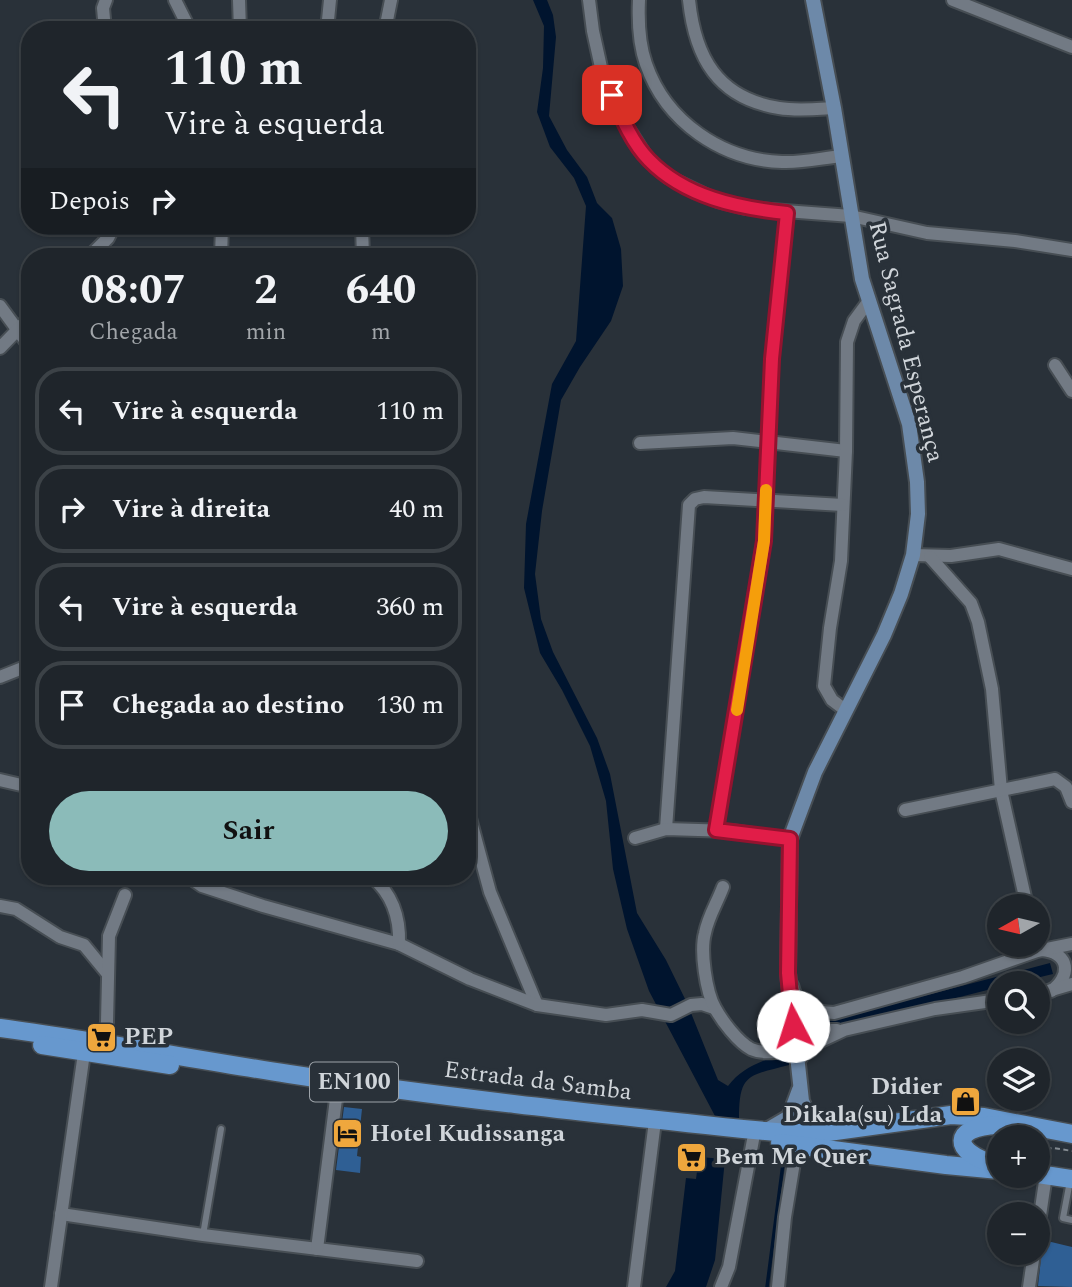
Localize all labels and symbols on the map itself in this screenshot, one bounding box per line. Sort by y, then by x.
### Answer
pin [582,65,642,125]
street label: Rua Sagrada Esperança [859,218,953,467]
north arrow [987,894,1050,957]
position arrow [756,989,830,1063]
place label: PEP [124,1019,173,1055]
supermarket icon: PEP [84,1020,118,1054]
street label: Estrada da Samba [442,1052,634,1110]
road number: EN100 [310,1063,398,1102]
place label: Didier Dikala(su) Lda [783,1069,943,1133]
shop icon: Didier Dikala(su) Lda [948,1084,982,1118]
place label: Hotel Kudissanga [370,1116,566,1152]
hotel icon: Hotel Kudissanga [330,1117,364,1151]
place label: Bem Me Quer [714,1139,869,1175]
supermarket icon: Bem Me Quer [674,1140,708,1174]

